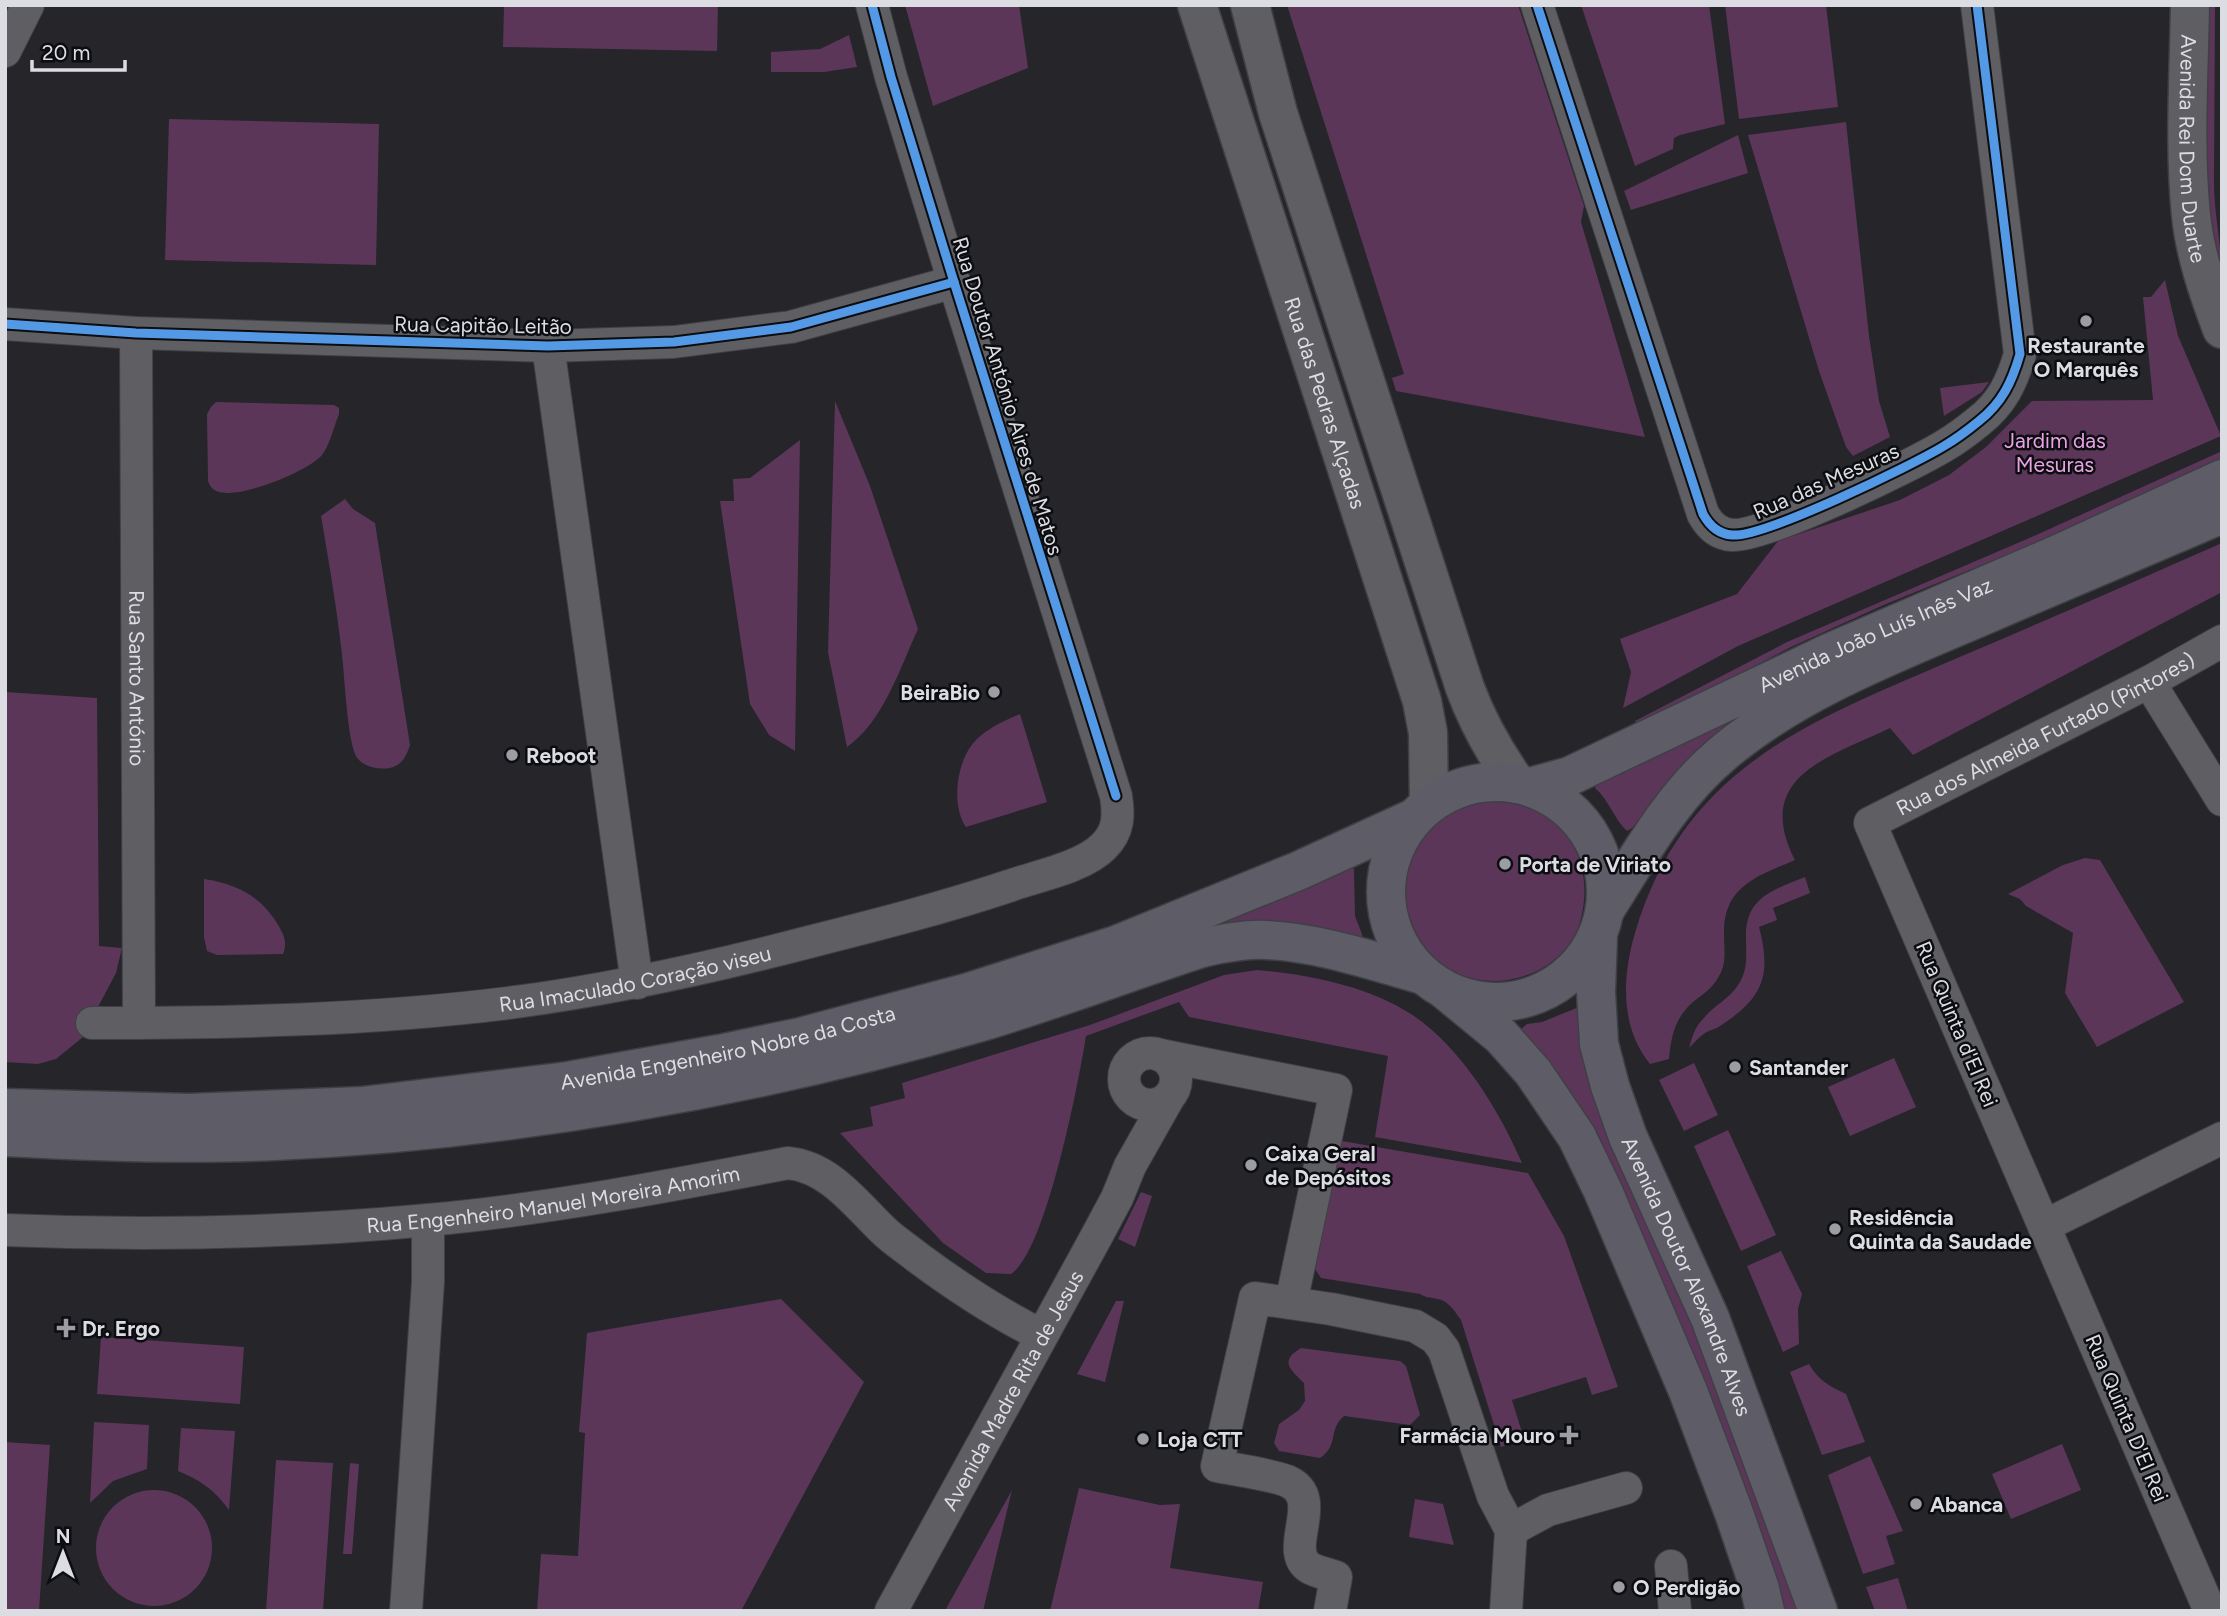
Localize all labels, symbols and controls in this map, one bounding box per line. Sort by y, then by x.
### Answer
scale bar [32,28,124,72]
street label: Avenida Rei Dom Duarte [2175,34,2212,265]
text: 20 m [42,40,90,65]
street label: Rua Doutor António Aires de Matos [948,234,1068,558]
street label: Rua das Pedras Alçadas [1280,294,1371,512]
street label: Rua Capitão Leitão [394,311,572,339]
marker: Restaurante O Marquês [2078,313,2094,329]
place label: Restaurante O Marquês [2027,333,2145,382]
park label: Jardim das Mesuras [2004,428,2106,477]
street label: Rua das Mesuras [1749,438,1903,524]
street label: Avenida João Luís Inês Vaz [1754,572,1996,697]
street label: Rua Santo António [125,590,150,766]
street label: Rua dos Almeida Furtado (Pintores) [1892,647,2199,820]
place label: BeiraBio [900,680,980,705]
marker: BeiraBio [986,684,1002,700]
place label: Reboot [526,743,597,768]
marker: Reboot [504,747,520,763]
place label: Porta de Viriato [1519,852,1671,877]
marker: Porta de Viriato [1497,856,1513,872]
street label: Rua Quinta d'El Rei [1911,937,2003,1111]
street label: Rua Imaculado Coração viseu [498,940,773,1017]
street label: Avenida Engenheiro Nobre da Costa [559,1000,898,1094]
place label: Santander [1749,1055,1848,1080]
marker: Santander [1727,1059,1743,1075]
street label: Avenida Doutor Alexandre Alves [1617,1133,1757,1419]
place label: Caixa Geral de Depósitos [1265,1141,1391,1190]
marker: Caixa Geral de Depósitos [1243,1157,1259,1173]
street label: Rua Engenheiro Manuel Moreira Amorim [365,1160,742,1238]
place label: Residência Quinta da Saudade [1849,1205,2032,1254]
marker: Residência Quinta da Saudade [1827,1221,1843,1237]
street label: Avenida Madre Rita de Jesus [936,1266,1088,1514]
place label: Dr. Ergo [82,1316,160,1341]
marker: Dr. Ergo [56,1318,76,1338]
street label: Rua Quinta D'El Rei [2080,1330,2174,1506]
place label: Farmácia Mouro [1400,1423,1555,1448]
place label: Loja CTT [1157,1427,1243,1452]
marker: Farmácia Mouro [1561,1427,1577,1443]
marker: Loja CTT [1135,1431,1151,1447]
place label: Abanca [1930,1492,2003,1517]
marker: Abanca [1908,1496,1924,1512]
north arrow [28,1518,98,1588]
text: N [56,1525,70,1548]
place label: O Perdigão [1633,1575,1740,1600]
marker: O Perdigão [1611,1579,1627,1595]

